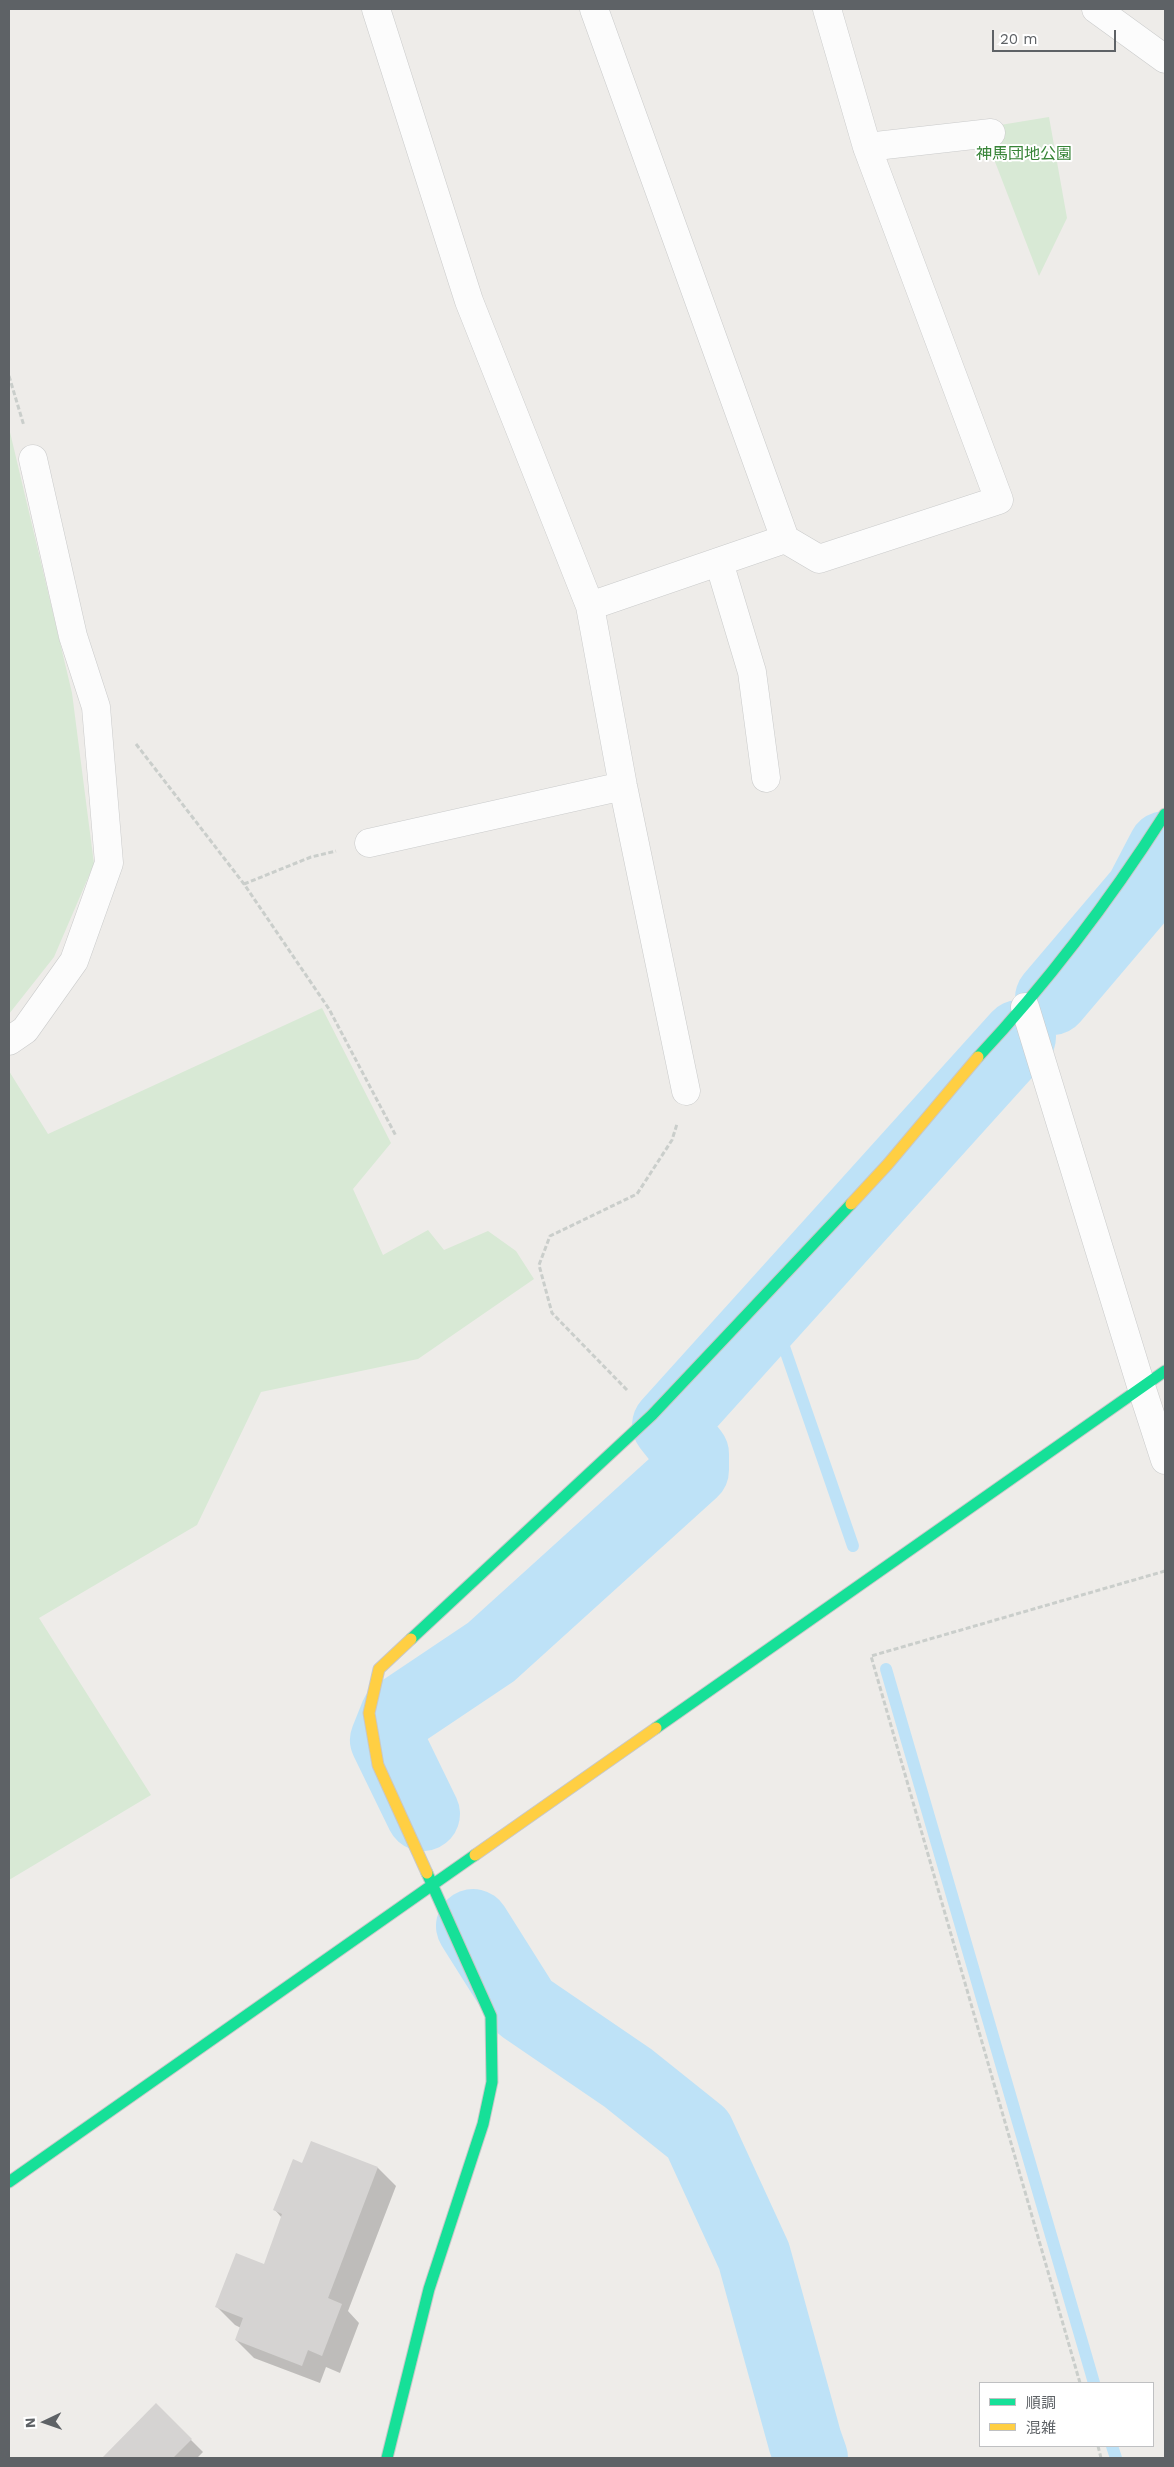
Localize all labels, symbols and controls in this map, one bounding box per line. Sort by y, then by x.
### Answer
scale bar [994,20,1118,52]
text: 20 m [1000,30,1038,48]
park label: 神馬団地公園 [976,144,1072,164]
legend [979,2382,1154,2447]
text: 順調 [1026,2394,1056,2412]
north arrow [20,2397,70,2447]
text: N [22,2417,38,2428]
text: 混雑 [1026,2419,1056,2437]

